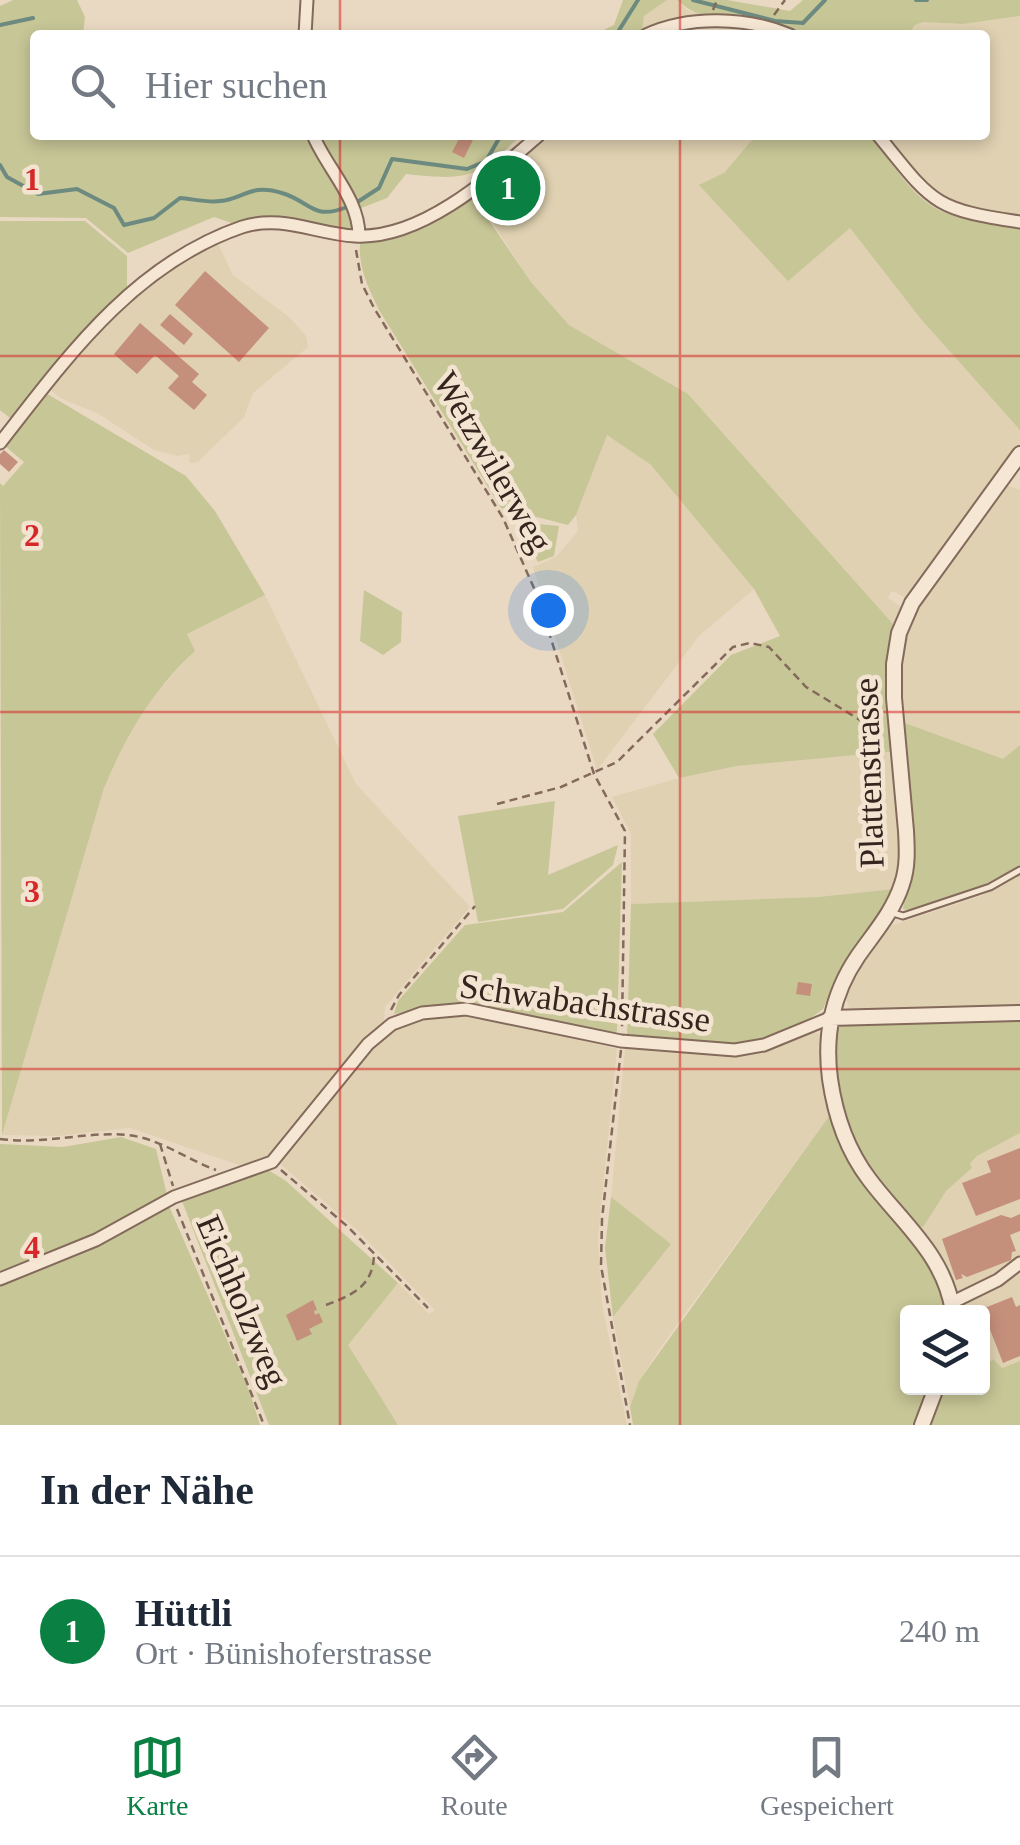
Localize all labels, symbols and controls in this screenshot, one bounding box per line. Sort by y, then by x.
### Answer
search box [30,30,990,140]
icon: search [65,58,120,113]
text: Hier suchen [145,64,328,106]
pin: 1 [476,150,540,226]
text: 1 [24,161,40,197]
street label: Wetzwilerweg [426,365,560,559]
text: 2 [24,517,40,553]
your location [523,585,574,636]
street label: Plattenstrasse [846,677,892,869]
text: 3 [24,873,40,909]
street label: Schwabachstrasse [457,966,713,1040]
street label: Eichholzweg [188,1209,296,1393]
text: 4 [24,1229,40,1265]
map controls [900,1305,990,1395]
button: layers [900,1305,990,1395]
text: In der Nähe [40,1467,254,1513]
text: Hüttli [135,1592,232,1634]
text: 1 [65,1613,81,1649]
text: 240 m [899,1613,980,1649]
text: Ort · Bünishoferstrasse [135,1635,432,1671]
tab: Karte [126,1730,188,1822]
tab: Route [441,1730,508,1822]
tab: Gespeichert [760,1730,894,1822]

